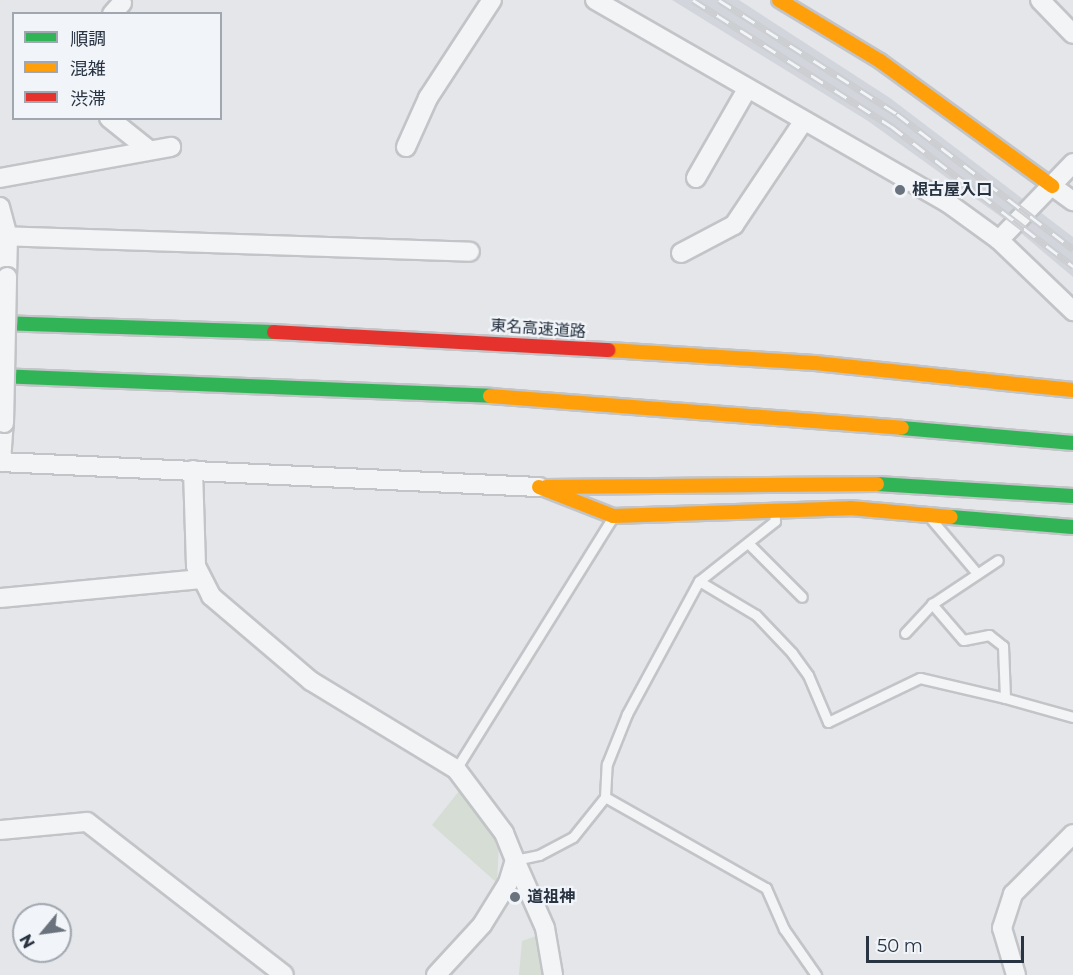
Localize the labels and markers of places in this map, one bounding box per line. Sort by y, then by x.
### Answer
place label: 根古屋入口 [912,180,992,200]
marker: 根古屋入口 [893,183,907,197]
place label: 道祖神 [527,887,575,907]
marker: 道祖神 [508,890,522,904]

